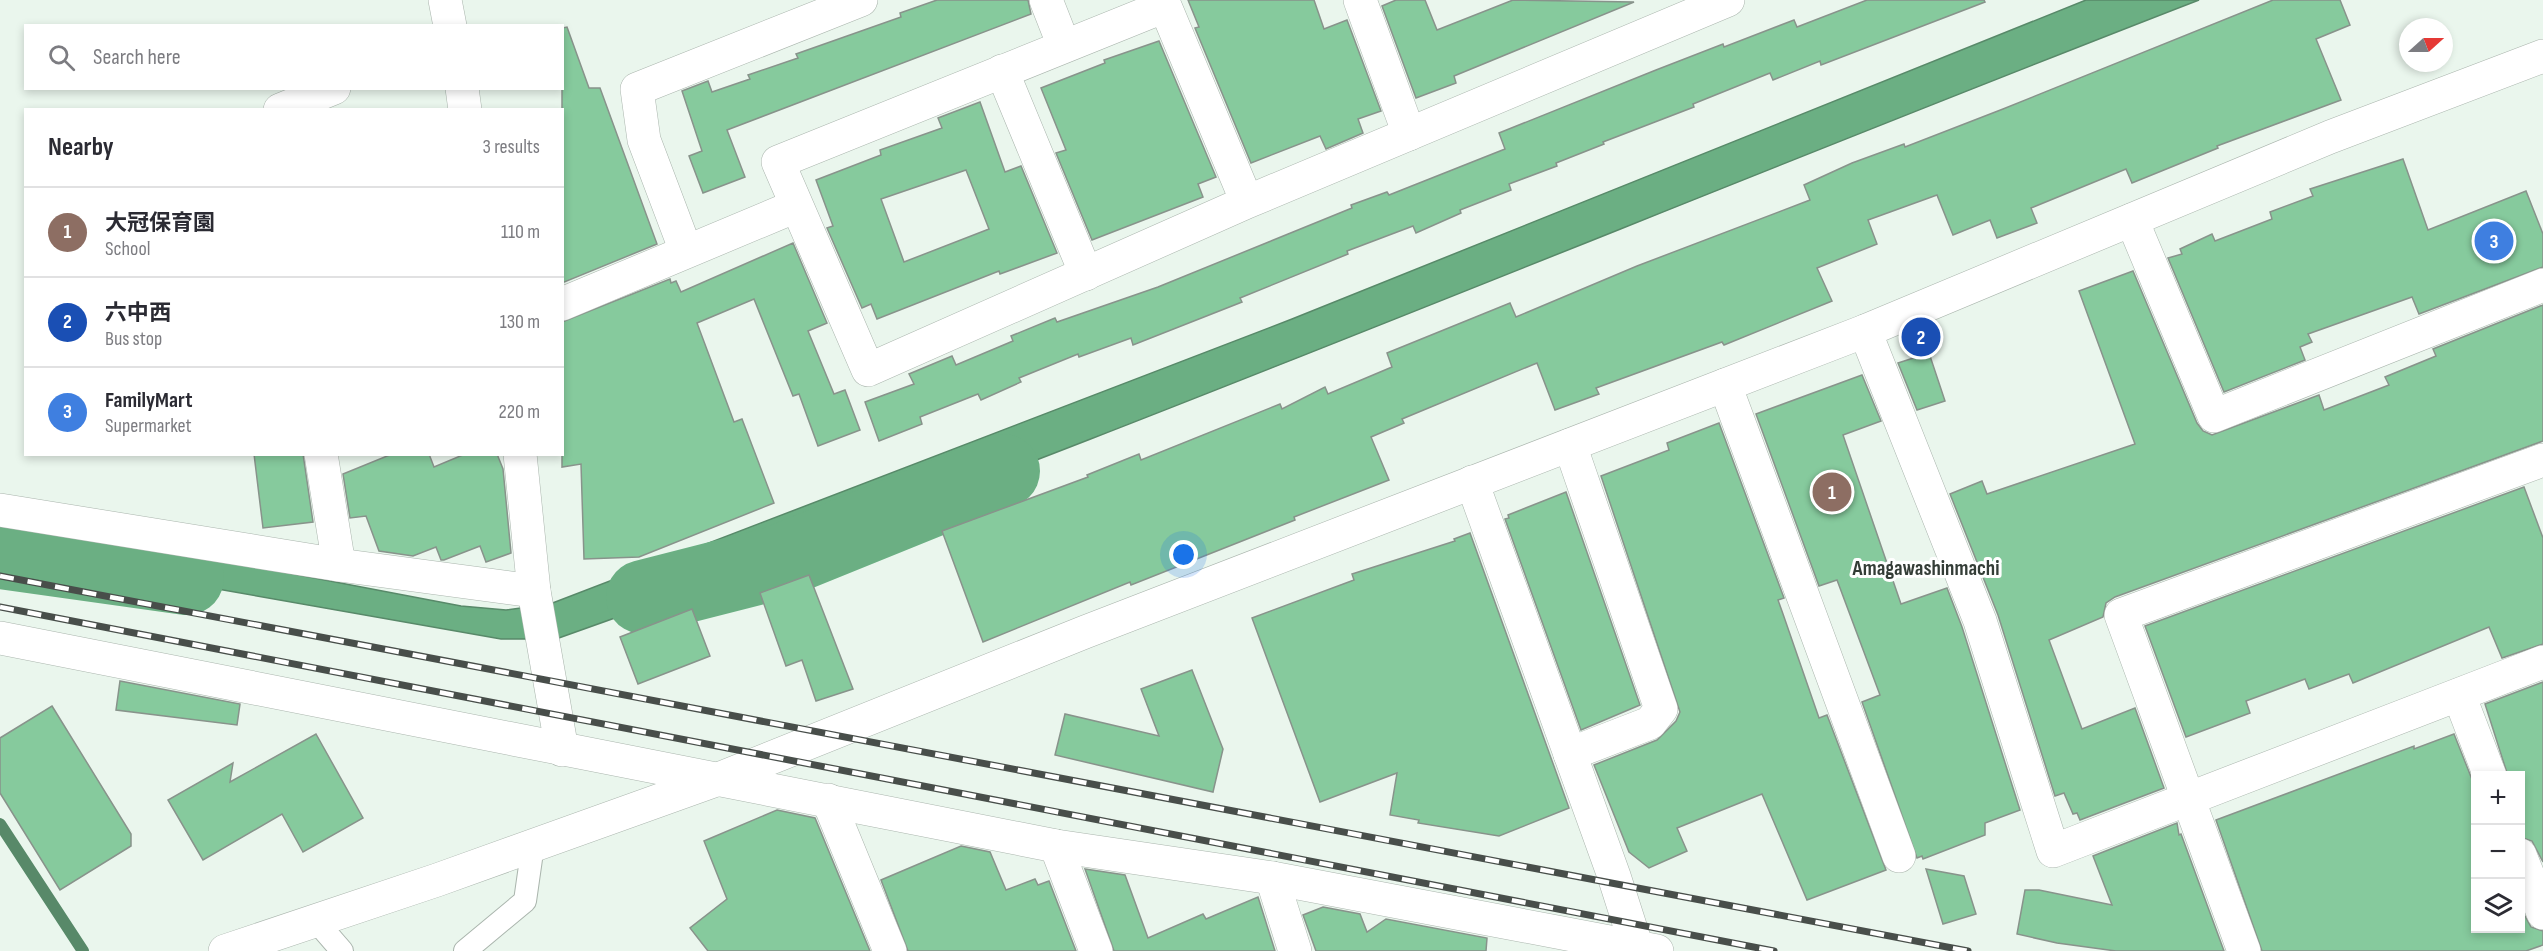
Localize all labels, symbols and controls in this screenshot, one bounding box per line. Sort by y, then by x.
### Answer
north arrow [2399,18,2453,72]
search box [24,24,564,90]
icon: search [45,41,78,74]
text: Search here [93,44,180,71]
text: Nearby [48,132,114,163]
text: 3 results [483,135,540,159]
text: 大冠保育園 [105,210,215,237]
pin: 3 [2474,218,2514,264]
text: 1 [64,220,71,244]
text: 110 m [501,220,540,244]
text: School [105,237,150,261]
text: 六中西 [105,300,171,327]
text: 2 [63,310,72,334]
text: 130 m [500,310,540,334]
pin: 2 [1902,314,1940,360]
text: Bus stop [105,327,162,351]
text: FamilyMart [105,387,192,414]
text: 3 [63,400,72,424]
text: 220 m [499,400,540,424]
text: Supermarket [105,414,192,438]
pin: 1 [1812,470,1852,514]
your location [1169,540,1198,569]
district label: Amagawashinmachi [1852,556,1999,581]
map controls [2471,771,2525,933]
button: + [2471,771,2525,825]
button: − [2471,825,2525,879]
button: layers [2471,879,2525,933]

